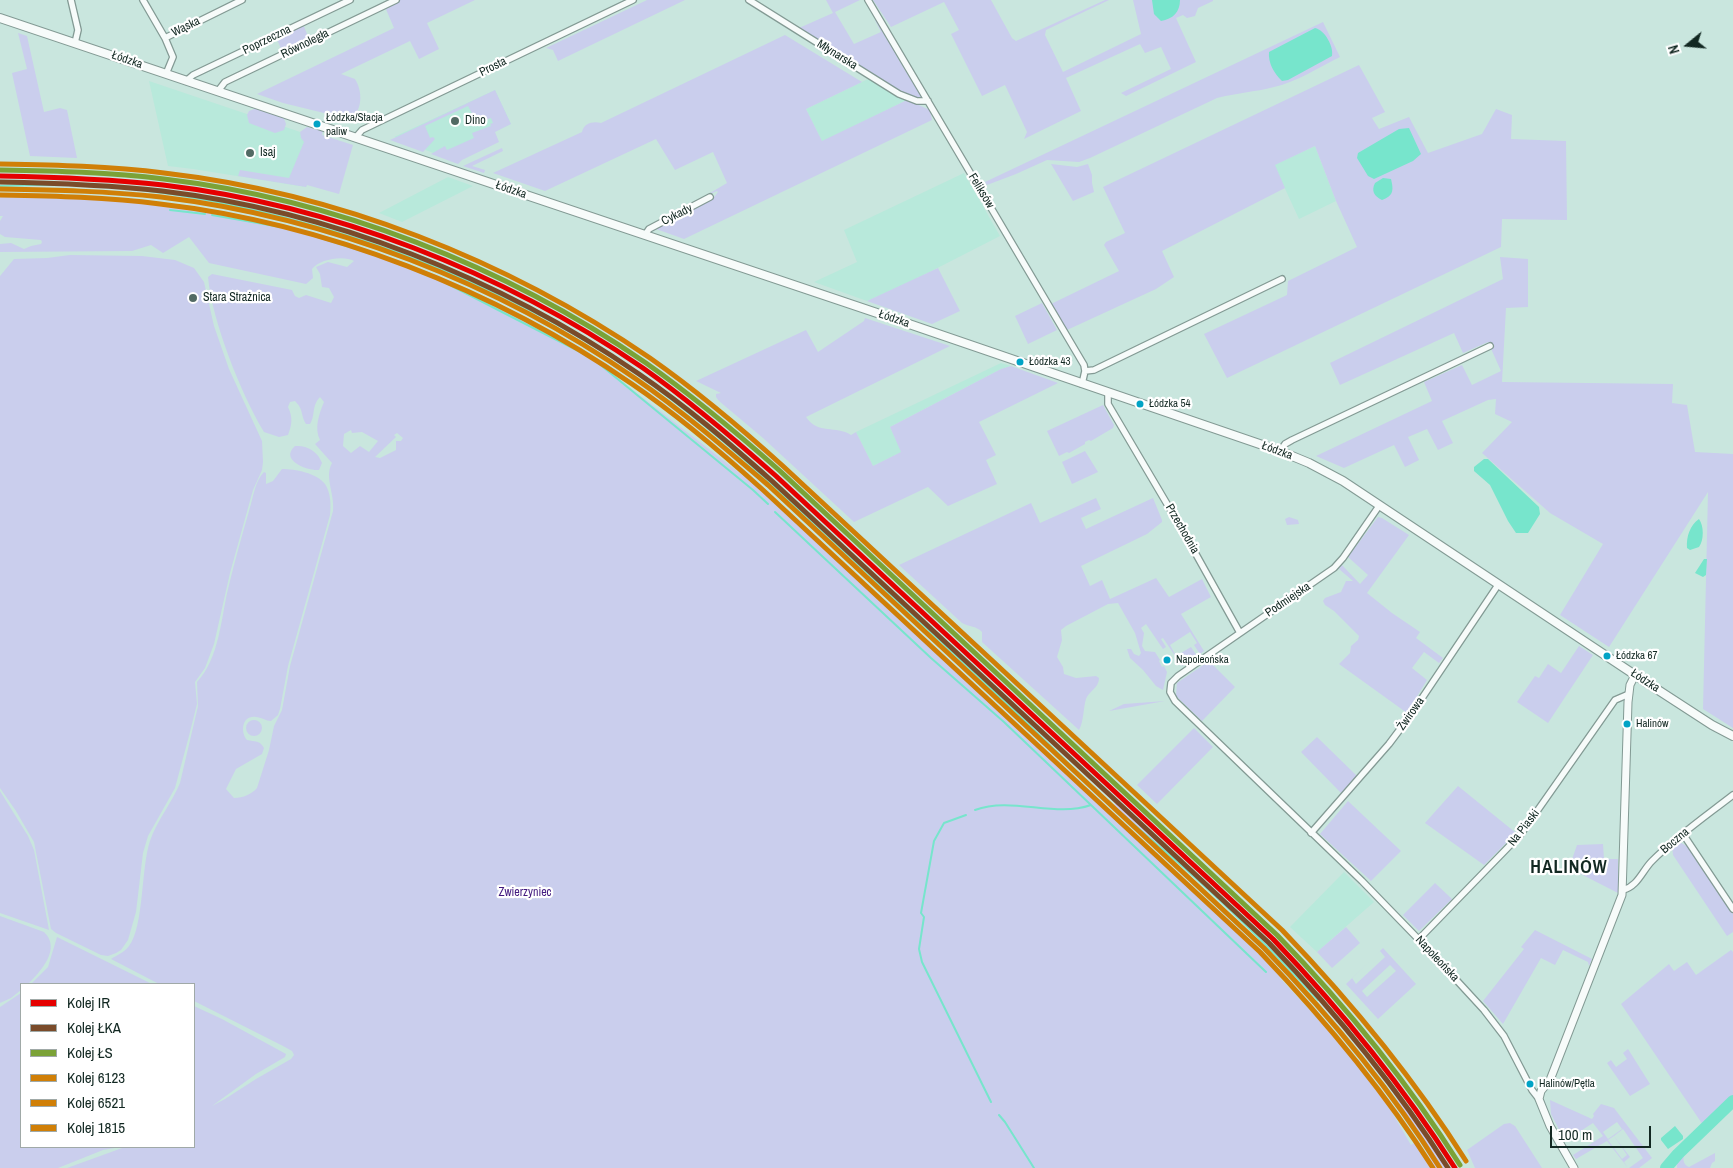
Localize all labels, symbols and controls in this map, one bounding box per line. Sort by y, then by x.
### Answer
street label: Wąska [169,14,203,40]
north arrow [1663,20,1713,70]
street label: Poprzeczna [240,22,294,58]
street label: Równoległa [279,26,331,62]
street label: Młynarska [814,37,860,73]
text: N [1664,43,1683,56]
street label: Łódzka [110,48,144,72]
street label: Prosta [477,54,509,80]
place label: Łódzka/Stacja paliw [326,111,383,137]
place label: Dino [465,114,486,128]
marker: Dino [449,115,461,127]
marker: Łódzka/Stacja paliw [312,119,322,129]
place label: Isaj [260,146,275,160]
marker: Isaj [244,147,256,159]
street label: Feliksów [965,171,997,211]
street label: Łódzka [494,178,528,202]
street label: Cykady [659,201,695,229]
place label: Stara Strażnica [203,291,271,305]
marker: Stara Strażnica [187,292,199,304]
street label: Łódzka [877,307,911,331]
place label: Łódzka 43 [1029,355,1071,369]
marker: Łódzka 43 [1015,357,1025,367]
place label: Łódzka 54 [1149,397,1191,411]
marker: Łódzka 54 [1135,399,1145,409]
street label: Łódzka [1260,439,1294,463]
street label: Przechodnia [1162,501,1202,557]
street label: Podmiejska [1263,580,1313,620]
place label: Łódzka 67 [1616,649,1658,663]
marker: Łódzka 67 [1602,651,1612,661]
place label: Napoleońska [1176,653,1229,667]
marker: Napoleońska [1162,655,1172,665]
street label: Łódzka [1628,666,1662,696]
street label: Żwirowa [1394,695,1428,733]
place label: Halinów [1636,717,1669,731]
marker: Halinów [1622,719,1632,729]
street label: Na Piaski [1505,807,1543,849]
street label: Boczna [1658,825,1692,857]
district label: HALINÓW [1529,857,1609,879]
park label: Zwierzyniec [498,886,552,900]
street label: Napoleońska [1412,933,1462,985]
legend [20,983,195,1148]
text: Kolej IR [67,992,110,1013]
text: Kolej ŁKA [67,1017,121,1038]
text: Kolej ŁS [67,1042,113,1063]
text: Kolej 6123 [67,1067,125,1088]
place label: Halinów/Pętla [1539,1077,1595,1091]
marker: Halinów/Pętla [1525,1079,1535,1089]
text: Kolej 6521 [67,1092,125,1113]
scale bar [1553,1116,1654,1148]
text: Kolej 1815 [67,1117,125,1138]
text: 100 m [1558,1124,1592,1145]

